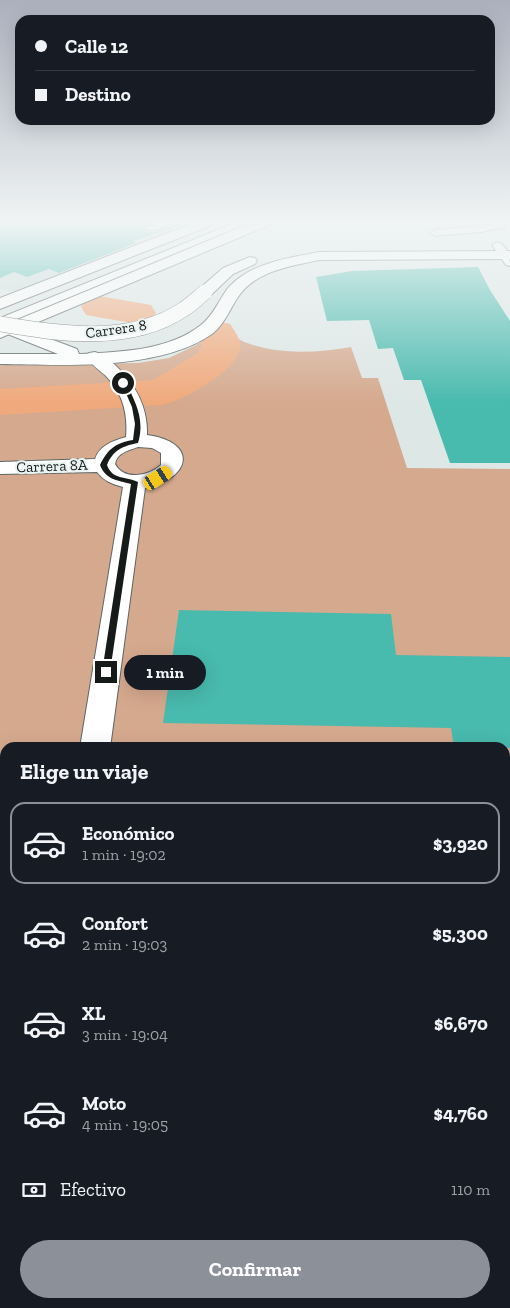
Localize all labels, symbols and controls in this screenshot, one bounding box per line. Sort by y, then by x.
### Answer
text: Calle 12 [65,35,128,58]
text: Destino [65,83,131,106]
street label: Carrera 8 [84,316,148,342]
route start [112,372,134,394]
street label: Carrera 8A [16,456,88,476]
car [141,464,174,492]
callout: 1 min [124,654,206,690]
route end [95,661,117,683]
text: 1 min [146,663,184,682]
text: Elige un viaje [20,758,148,785]
icon: car [22,821,67,866]
text: Económico [82,822,175,845]
text: $3,920 [433,832,488,855]
text: 1 min · 19:02 [82,845,166,864]
icon: car [22,911,67,956]
text: Confort [82,912,148,935]
text: $5,300 [433,922,488,945]
text: 2 min · 19:03 [82,935,167,954]
icon: car [22,1001,67,1046]
text: XL [82,1002,105,1025]
text: $6,670 [434,1012,488,1035]
text: 3 min · 19:04 [82,1025,168,1044]
icon: car [22,1091,67,1136]
text: Moto [82,1092,126,1115]
text: $4,760 [434,1102,488,1125]
text: 4 min · 19:05 [82,1115,168,1134]
icon: cash [20,1176,48,1204]
text: Efectivo [60,1178,126,1201]
text: 110 m [451,1180,490,1199]
button: Confirmar [20,1240,490,1298]

